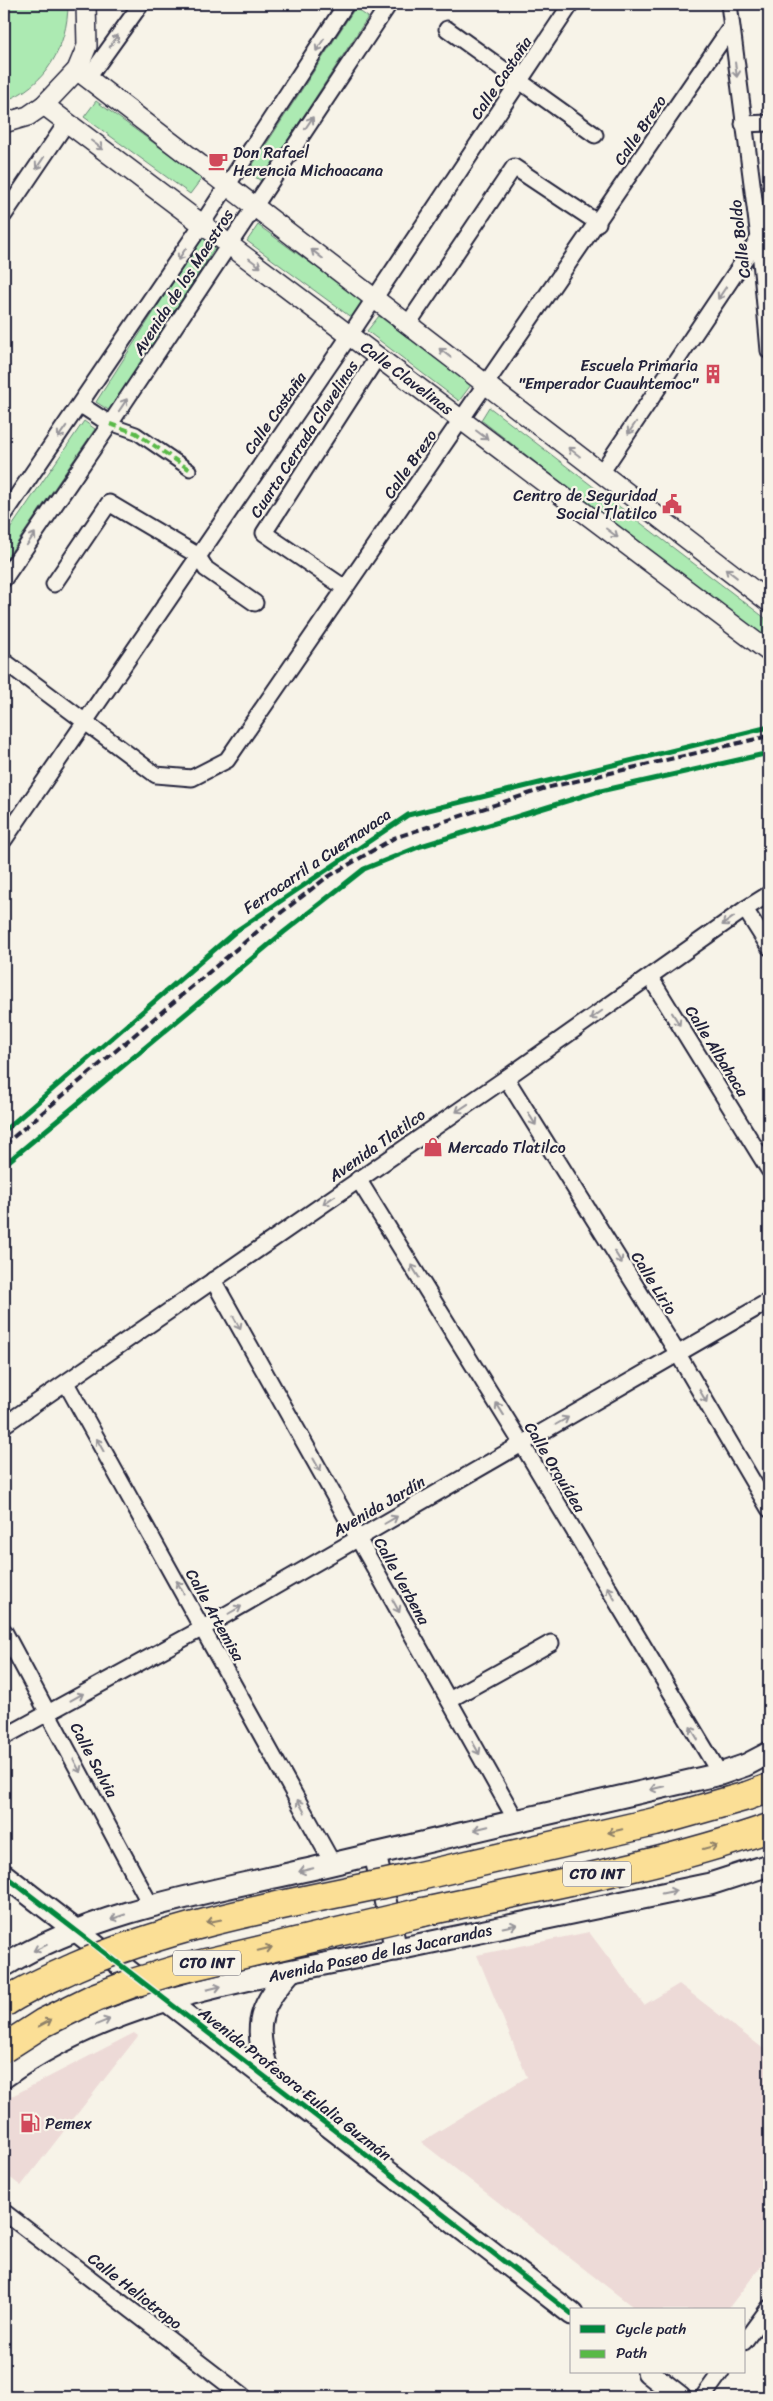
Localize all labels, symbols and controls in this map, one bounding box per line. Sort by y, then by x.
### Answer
street label: Calle Castaña [462,29,540,126]
one-way arrow [109,34,119,48]
one-way arrow [314,37,324,51]
one-way arrow [731,61,741,77]
street label: Calle Brezo [606,89,674,171]
one-way arrow [305,117,315,131]
place label: Don Rafael Herencia Michoacana [233,138,383,185]
one-way arrow [90,139,103,150]
cafe icon: Don Rafael Herencia Michoacana [207,150,229,172]
one-way arrow [35,155,45,169]
street label: Calle Boldo [721,198,759,280]
street label: Avenida de los Maestros [124,202,242,362]
one-way arrow [177,246,187,260]
one-way arrow [311,248,324,259]
one-way arrow [248,258,261,269]
one-way arrow [717,286,727,300]
street label: Calle Clavelinas [354,333,460,423]
one-way arrow [438,348,452,358]
place label: Escuela Primaria "Emperador Cuauhtemoc" [518,351,699,398]
street label: Cuarta Cerrada Clavelinas [242,354,367,524]
building icon: Escuela Primaria "Emperador Cuauhtemoc" [702,363,724,385]
street label: Calle Castaña [236,365,315,461]
one-way arrow [118,398,128,412]
one-way arrow [627,421,637,435]
street label: Calle Brezo [375,423,445,505]
one-way arrow [57,424,67,438]
one-way arrow [475,430,489,440]
one-way arrow [568,447,581,458]
place label: Centro de Seguridad Social Tlatilco [513,481,659,528]
public building icon: Centro de Seguridad Social Tlatilco [661,493,683,515]
one-way arrow [605,528,619,538]
one-way arrow [26,532,36,546]
one-way arrow [725,567,738,578]
street label: Ferrocarril a Cuernavaca [237,800,397,922]
one-way arrow [721,916,735,926]
street label: Calle Albahaca [677,999,757,1104]
one-way arrow [589,1010,603,1020]
one-way arrow [671,1011,681,1025]
street label: Avenida Tlatilco [322,1101,432,1190]
one-way arrow [456,1103,470,1113]
one-way arrow [527,1112,537,1126]
place label: Mercado Tlatilco [448,1133,566,1162]
shop icon: Mercado Tlatilco [422,1136,444,1158]
one-way arrow [322,1195,336,1205]
street label: Calle Lirio [623,1245,685,1321]
one-way arrow [613,1250,623,1264]
one-way arrow [409,1264,419,1278]
one-way arrow [233,1315,242,1330]
one-way arrow [698,1388,708,1402]
one-way arrow [495,1403,505,1417]
street label: Calle Orquídea [516,1416,594,1519]
one-way arrow [554,1416,569,1426]
one-way arrow [95,1438,105,1453]
one-way arrow [312,1457,322,1471]
street label: Avenida Jardín [326,1467,431,1545]
one-way arrow [383,1515,398,1525]
street label: Calle Verbena [366,1532,439,1631]
street label: Calle Artemisa [177,1563,253,1668]
one-way arrow [174,1580,184,1595]
one-way arrow [605,1587,615,1601]
one-way arrow [391,1599,401,1614]
one-way arrow [227,1604,241,1614]
one-way arrow [70,1692,85,1702]
street label: Calle Salvia [62,1717,127,1804]
one-way arrow [689,1726,699,1740]
one-way arrow [472,1740,481,1755]
one-way arrow [72,1759,82,1774]
one-way arrow [649,1784,665,1794]
one-way arrow [295,1799,305,1813]
one-way arrow [474,1824,490,1833]
one-way arrow [608,1827,624,1836]
one-way arrow [701,1842,717,1852]
road number: CTO INT [563,1862,631,1886]
one-way arrow [299,1866,315,1875]
one-way arrow [661,1887,677,1896]
one-way arrow [111,1913,127,1922]
street label: Avenida Paseo de las Jacarandas [265,1915,495,1991]
one-way arrow [206,1916,222,1926]
one-way arrow [502,1921,518,1930]
one-way arrow [33,1943,48,1953]
one-way arrow [256,1944,272,1953]
road number: CTO INT [173,1950,241,1976]
one-way arrow [206,1983,222,1992]
street label: Avenida Profesora Eulalia Guzmán [191,1998,398,2169]
one-way arrow [95,2017,110,2026]
one-way arrow [38,2018,53,2028]
place label: Pemex [45,2109,92,2138]
fuel station icon: Pemex [19,2112,41,2134]
street label: Calle Heliotropo [81,2245,189,2337]
legend [570,2308,746,2374]
text: Cycle path [616,2316,687,2342]
text: Path [616,2340,647,2366]

